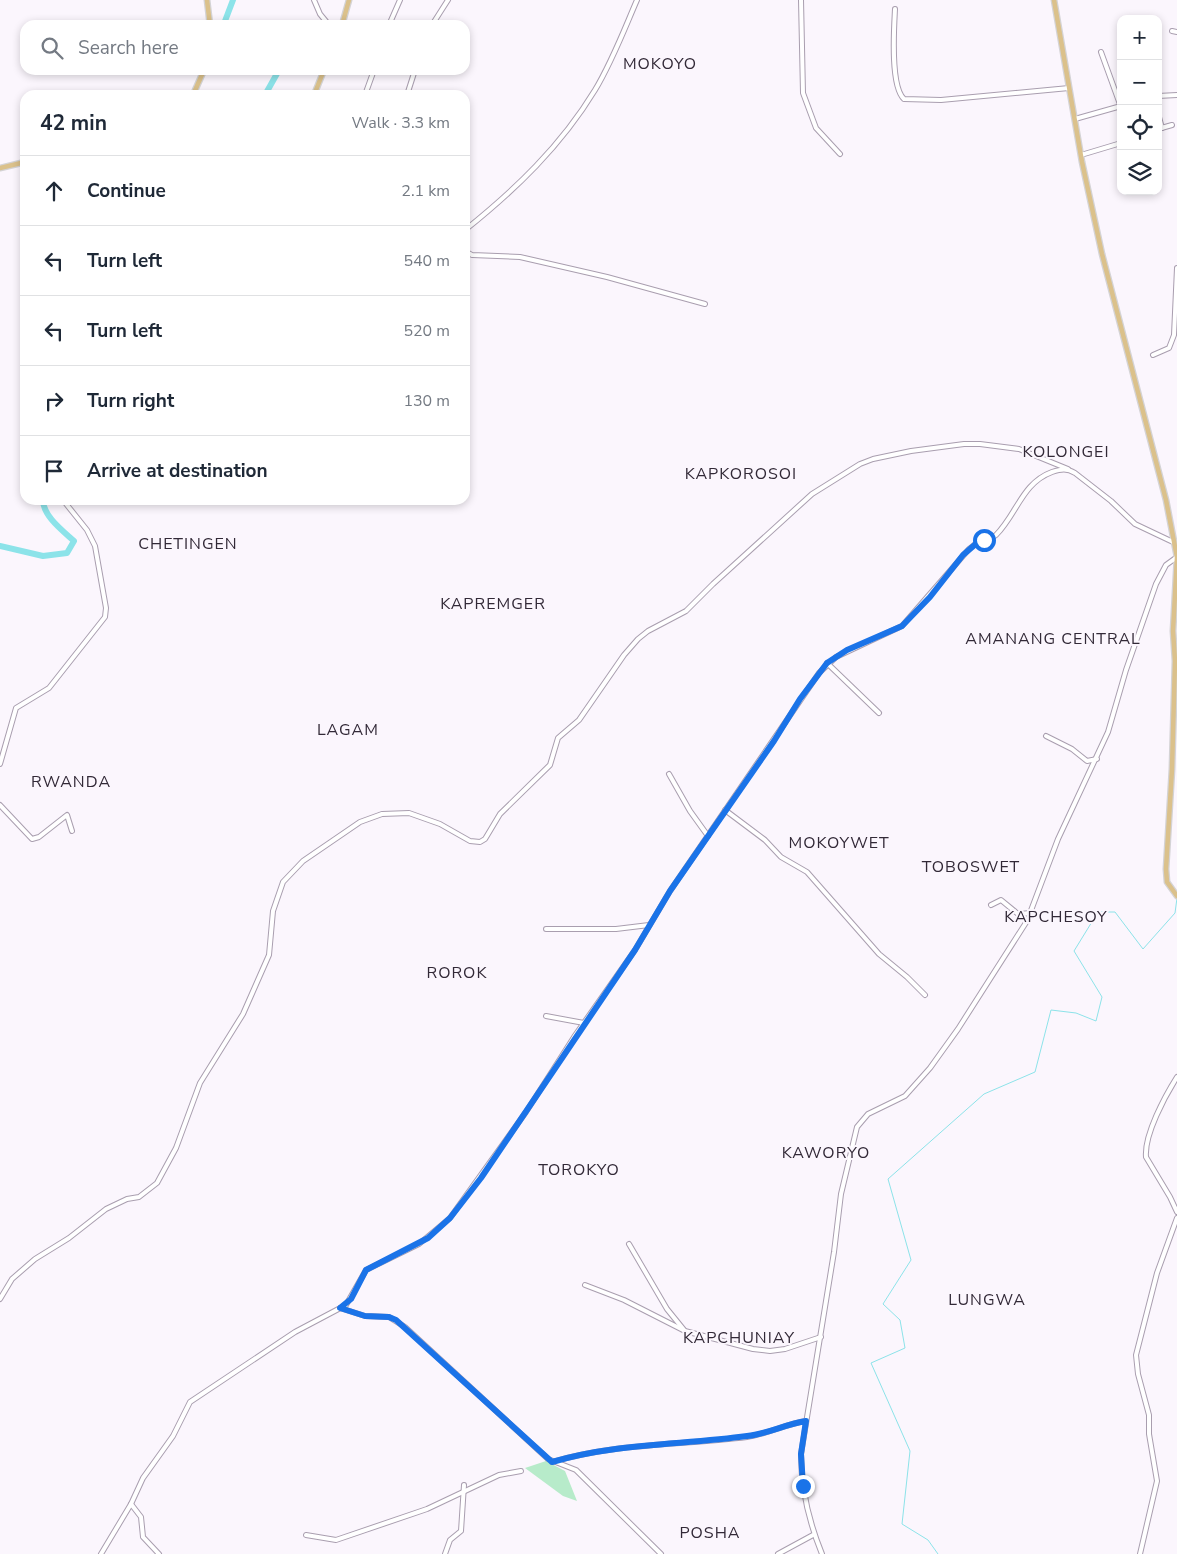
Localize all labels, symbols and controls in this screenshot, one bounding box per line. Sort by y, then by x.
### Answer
map controls [1117,15,1162,195]
button: + [1117,15,1162,60]
search box [20,20,470,75]
icon: search [38,34,66,62]
text: Search here [78,35,179,61]
district label: MOKOYO [623,53,697,75]
button: − [1117,60,1162,105]
button: locate [1117,105,1162,150]
text: 42 min [40,109,107,137]
text: Walk · 3.3 km [352,112,450,134]
button: layers [1117,150,1162,195]
icon: ahead [40,177,68,205]
text: Continue [87,178,166,204]
text: 2.1 km [401,180,450,202]
icon: left [40,247,68,275]
text: Turn left [87,248,162,274]
text: 540 m [403,250,450,272]
icon: left [40,317,68,345]
text: Turn left [87,318,162,344]
text: 520 m [403,320,450,342]
icon: right [40,387,68,415]
text: Turn right [87,388,174,414]
text: 130 m [403,390,450,412]
district label: KOLONGEI [1022,441,1110,463]
icon: arrive [40,457,68,485]
text: Arrive at destination [87,458,268,484]
district label: KAPKOROSOI [685,463,797,485]
route start [973,529,996,552]
district label: CHETINGEN [138,533,238,555]
district label: KAPREMGER [440,593,546,615]
district label: AMANANG CENTRAL [965,628,1141,650]
district label: LAGAM [317,719,379,741]
district label: RWANDA [31,771,111,793]
district label: MOKOYWET [788,832,890,854]
district label: TOBOSWET [922,856,1020,878]
district label: KAPCHESOY [1004,906,1108,928]
district label: ROROK [427,962,487,984]
district label: KAWORYO [782,1142,870,1164]
district label: TOROKYO [538,1159,620,1181]
district label: LUNGWA [948,1289,1026,1311]
district label: KAPCHUNIAY [683,1327,795,1349]
route end [792,1475,815,1498]
district label: POSHA [680,1522,740,1544]

